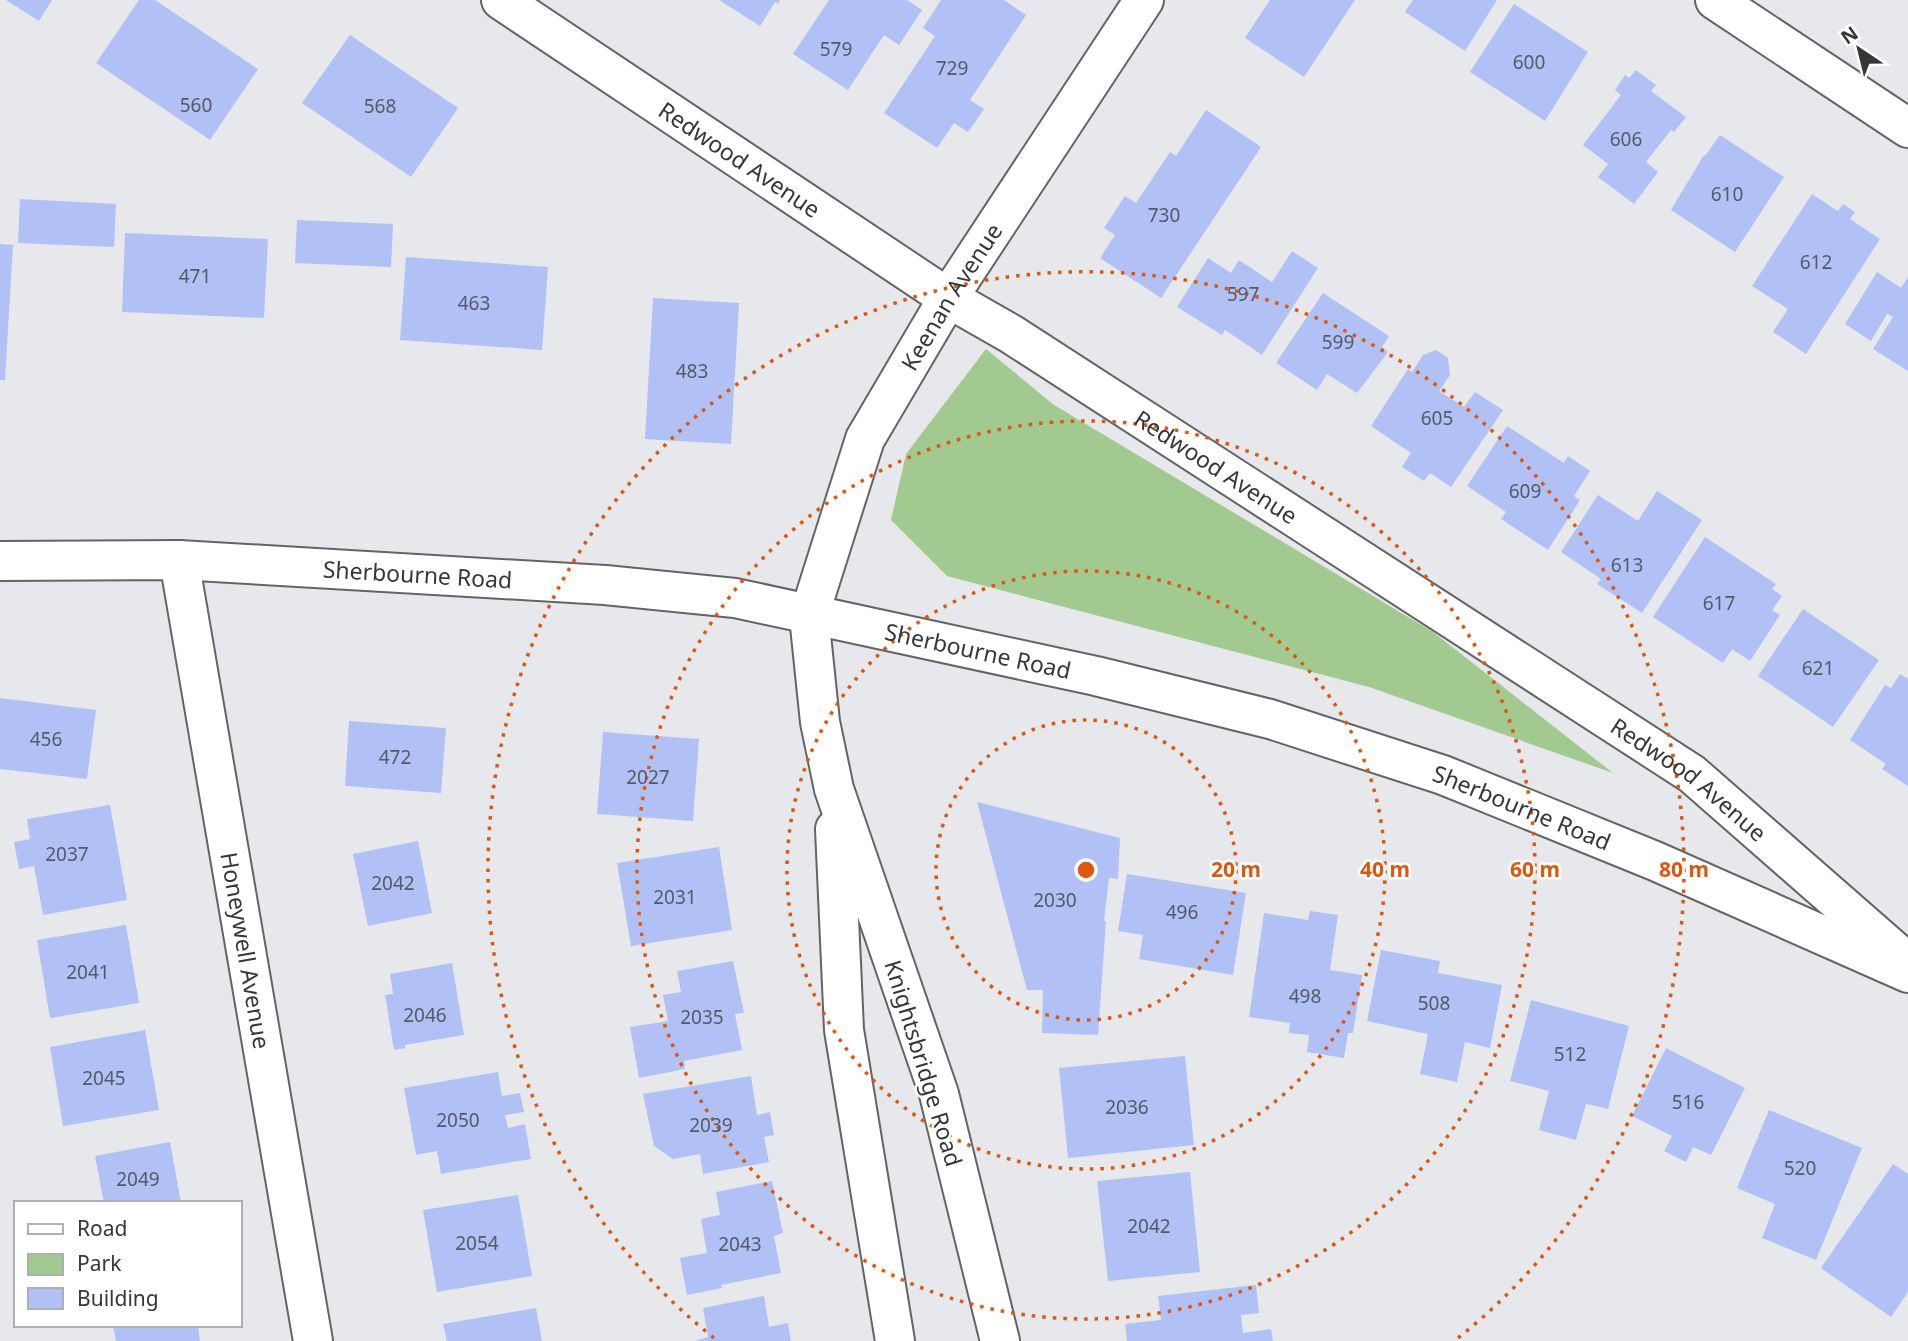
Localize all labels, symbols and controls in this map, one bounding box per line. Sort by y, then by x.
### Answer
north arrow [1824,14,1894,84]
text: N [1835,20,1863,50]
house number: 579 [820,36,852,62]
house number: 600 [1513,49,1545,75]
house number: 729 [936,55,968,81]
house number: 560 [180,92,212,118]
house number: 568 [364,93,396,119]
street label: Redwood Avenue [653,94,827,225]
house number: 606 [1610,126,1642,152]
house number: 610 [1711,181,1743,207]
house number: 730 [1148,202,1180,228]
street label: Keenan Avenue [893,217,1009,376]
house number: 612 [1800,249,1832,275]
house number: 471 [179,263,211,289]
house number: 597 [1227,281,1259,307]
house number: 463 [458,290,490,316]
house number: 599 [1322,329,1354,355]
house number: 483 [676,358,708,384]
street label: Redwood Avenue [1128,402,1304,531]
house number: 605 [1421,405,1453,431]
house number: 609 [1509,478,1541,504]
street label: Sherbourne Road [322,552,513,596]
house number: 613 [1611,552,1643,578]
house number: 617 [1703,590,1735,616]
street label: Sherbourne Road [882,615,1074,686]
house number: 621 [1802,655,1834,681]
street label: Redwood Avenue [1605,710,1774,848]
house number: 456 [30,726,62,752]
house number: 472 [379,744,411,770]
street label: Sherbourne Road [1429,757,1616,857]
house number: 2027 [626,764,670,790]
house number: 2037 [45,841,89,867]
street label: Honeywell Avenue [213,849,279,1051]
text: 20 m [1211,855,1261,883]
text: 40 m [1360,855,1410,883]
text: 60 m [1510,855,1560,883]
text: 80 m [1659,855,1709,883]
centre of rings [1074,858,1098,882]
house number: 2042 [371,870,415,896]
house number: 2031 [653,884,697,910]
house number: 2030 [1033,887,1077,913]
house number: 496 [1166,899,1198,925]
street label: Knightsbridge Road [877,956,971,1170]
house number: 2041 [66,959,110,985]
house number: 498 [1289,983,1321,1009]
house number: 508 [1418,990,1450,1016]
house number: 2046 [403,1002,447,1028]
house number: 2035 [680,1004,724,1030]
house number: 512 [1554,1041,1586,1067]
house number: 2045 [82,1065,126,1091]
house number: 516 [1672,1089,1704,1115]
house number: 2036 [1105,1094,1149,1120]
house number: 2050 [436,1107,480,1133]
house number: 2039 [689,1112,733,1138]
house number: 520 [1784,1155,1816,1181]
house number: 2049 [116,1166,160,1192]
legend [14,1201,242,1327]
house number: 2042 [1127,1213,1171,1239]
text: Road [77,1214,127,1242]
house number: 2054 [455,1230,499,1256]
house number: 2043 [718,1231,762,1257]
text: Park [77,1249,122,1277]
text: Building [77,1284,159,1312]

